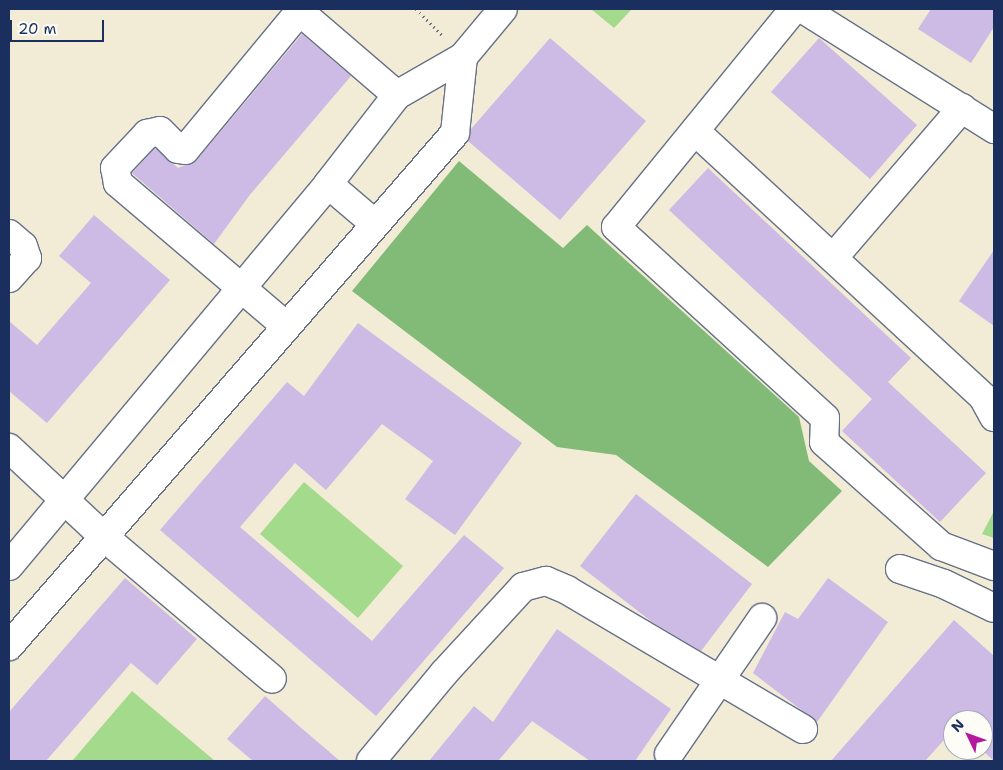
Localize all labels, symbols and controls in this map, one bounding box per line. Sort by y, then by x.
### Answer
scale bar [12,10,106,42]
text: 20 m [18,19,57,39]
north arrow [943,710,993,760]
text: N [947,715,968,736]

